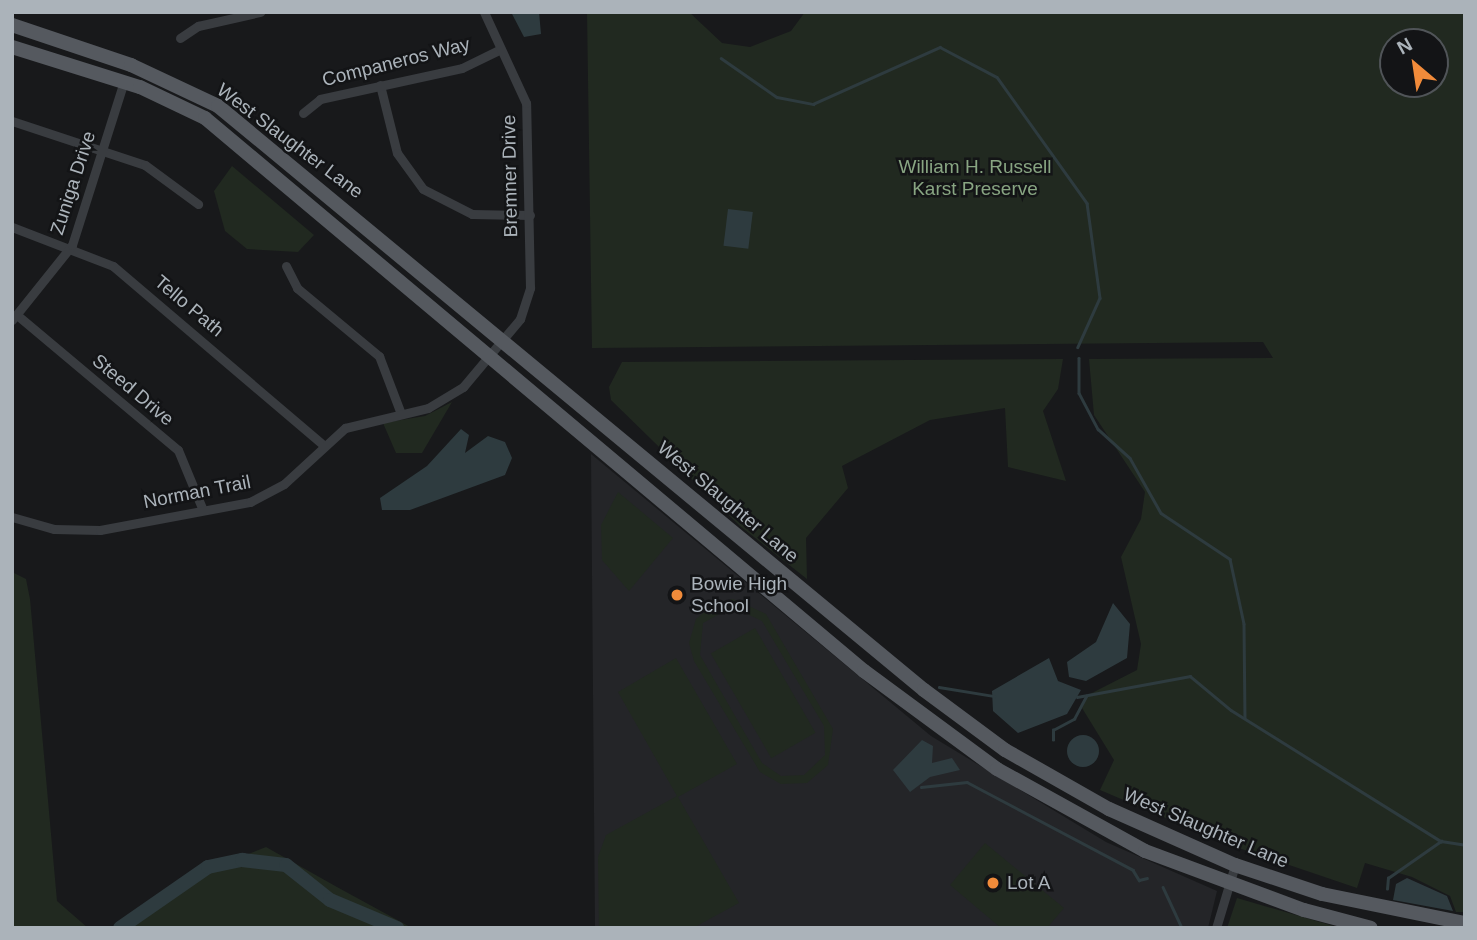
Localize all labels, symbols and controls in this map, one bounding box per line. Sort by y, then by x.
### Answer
north arrow [1379,28,1449,98]
street label: Companeros Way [320,33,472,91]
text: N [1393,33,1416,58]
street label: West Slaughter Lane [212,79,368,203]
street label: Bremner Drive [498,115,522,237]
street label: Zuniga Drive [46,128,100,238]
park label: William H. Russell Karst Preserve [898,156,1052,200]
street label: Tello Path [150,270,228,342]
street label: Steed Drive [88,349,178,431]
street label: West Slaughter Lane [653,436,803,568]
street label: Norman Trail [141,470,253,514]
place label: Bowie High School [691,573,787,617]
marker: Bowie High School [669,587,685,603]
street label: West Slaughter Lane [1120,783,1292,873]
place label: Lot A [1007,872,1051,894]
marker: Lot A [985,875,1001,891]

